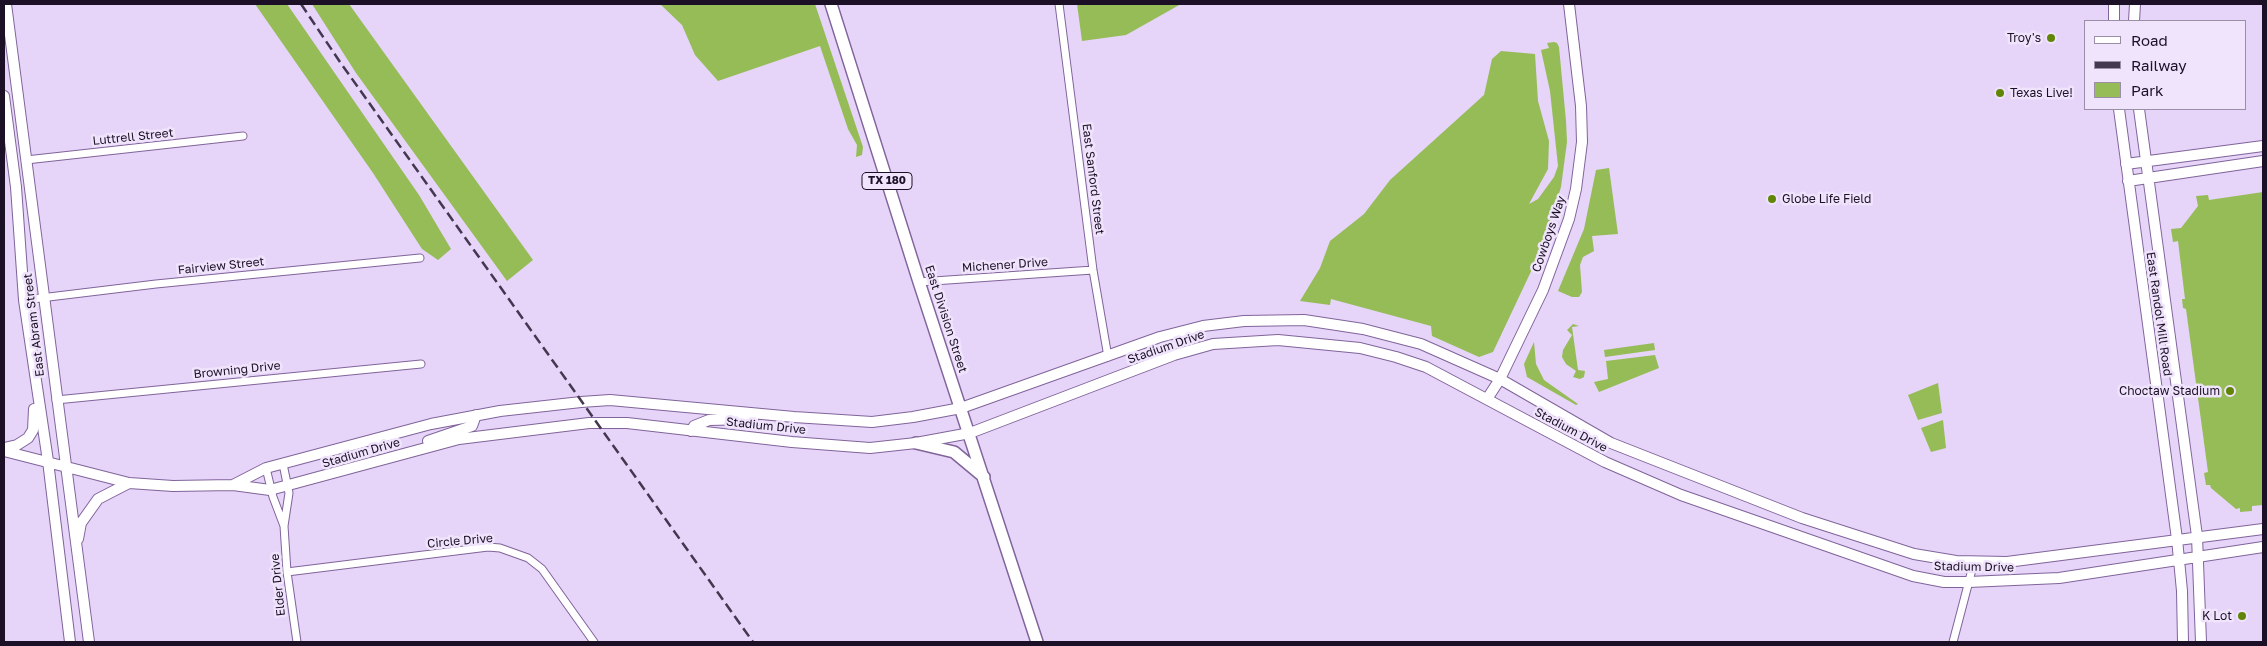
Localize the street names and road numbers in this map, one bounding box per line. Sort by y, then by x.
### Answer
street label: East Sanford Street [1079,123,1107,235]
street label: Luttrell Street [92,126,174,148]
road number: TX 180 [862,172,912,190]
street label: Cowboys Way [1529,194,1569,274]
street label: East Randol Mill Road [2143,251,2175,377]
street label: Fairview Street [177,254,265,278]
street label: Michener Drive [962,255,1048,275]
street label: East Division Street [922,263,970,375]
street label: East Abram Street [21,272,47,378]
street label: Stadium Drive [1126,327,1206,367]
street label: Browning Drive [193,358,281,382]
street label: Stadium Drive [1532,405,1610,455]
street label: Stadium Drive [725,415,807,437]
street label: Stadium Drive [320,435,402,471]
street label: Circle Drive [427,531,493,551]
street label: Elder Drive [268,553,288,617]
street label: Stadium Drive [1934,559,2014,575]

